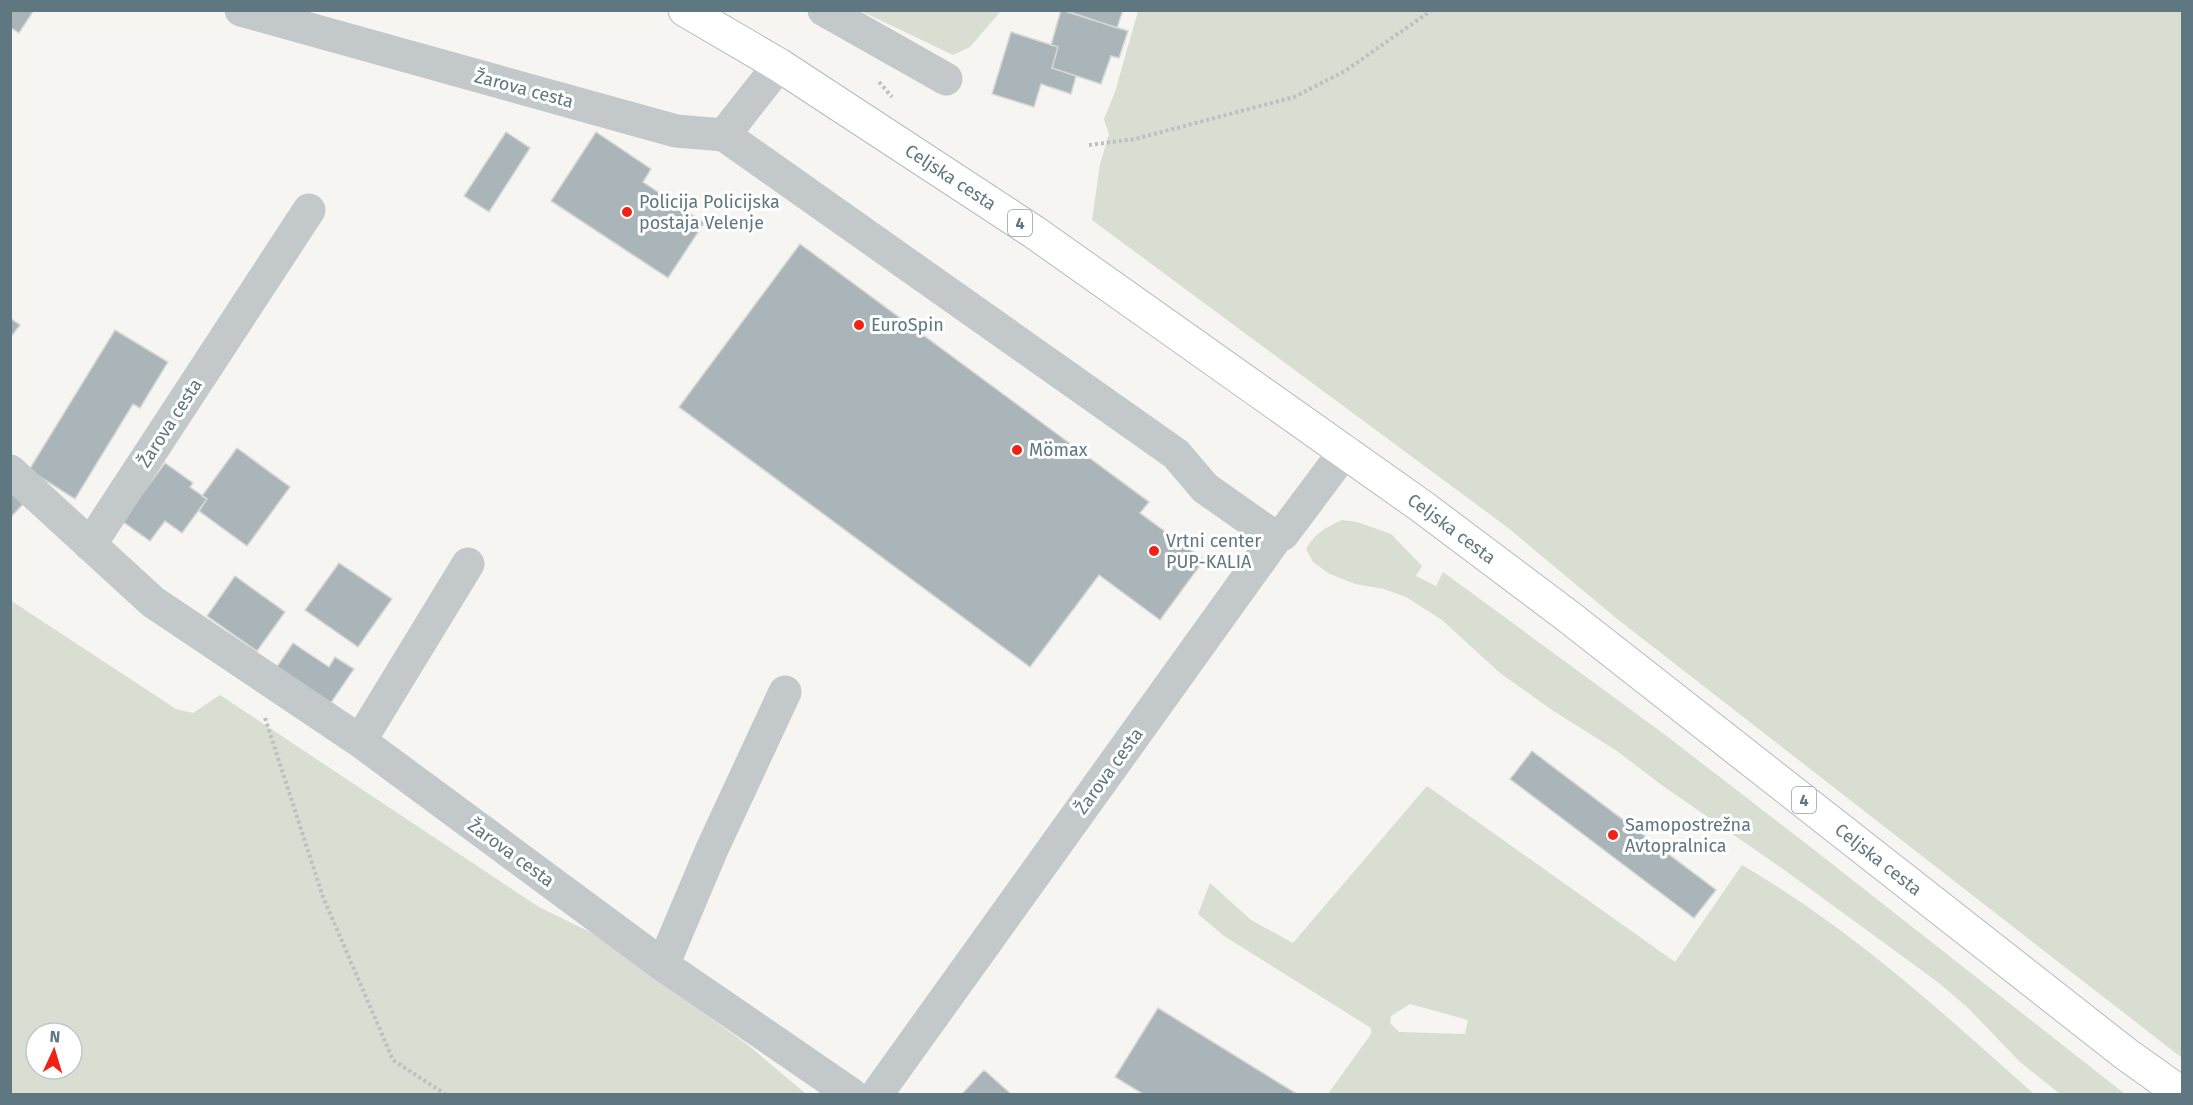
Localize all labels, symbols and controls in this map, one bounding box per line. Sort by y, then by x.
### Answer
street label: Žarova cesta [472,65,576,113]
street label: Celjska cesta [901,140,1000,215]
place label: Policija Policijska postaja Velenje [639,191,780,234]
marker: Policija Policijska postaja Velenje [620,205,634,219]
road number: 4 [1008,210,1032,236]
place label: EuroSpin [871,314,944,336]
marker: EuroSpin [852,318,866,332]
street label: Žarova cesta [133,374,207,472]
place label: Mömax [1029,439,1088,461]
marker: Mömax [1010,443,1024,457]
street label: Celjska cesta [1403,489,1500,569]
place label: Vrtni center PUP-KALIA [1166,530,1261,573]
marker: Vrtni center PUP-KALIA [1147,544,1161,558]
street label: Žarova cesta [1070,723,1148,819]
road number: 4 [1792,787,1816,813]
street label: Žarova cesta [463,814,559,892]
place label: Samopostrežna Avtopralnica [1625,814,1751,857]
street label: Celjska cesta [1830,819,1926,901]
marker: Samopostrežna Avtopralnica [1606,828,1620,842]
north arrow [24,1021,84,1081]
text: N [49,1027,61,1046]

